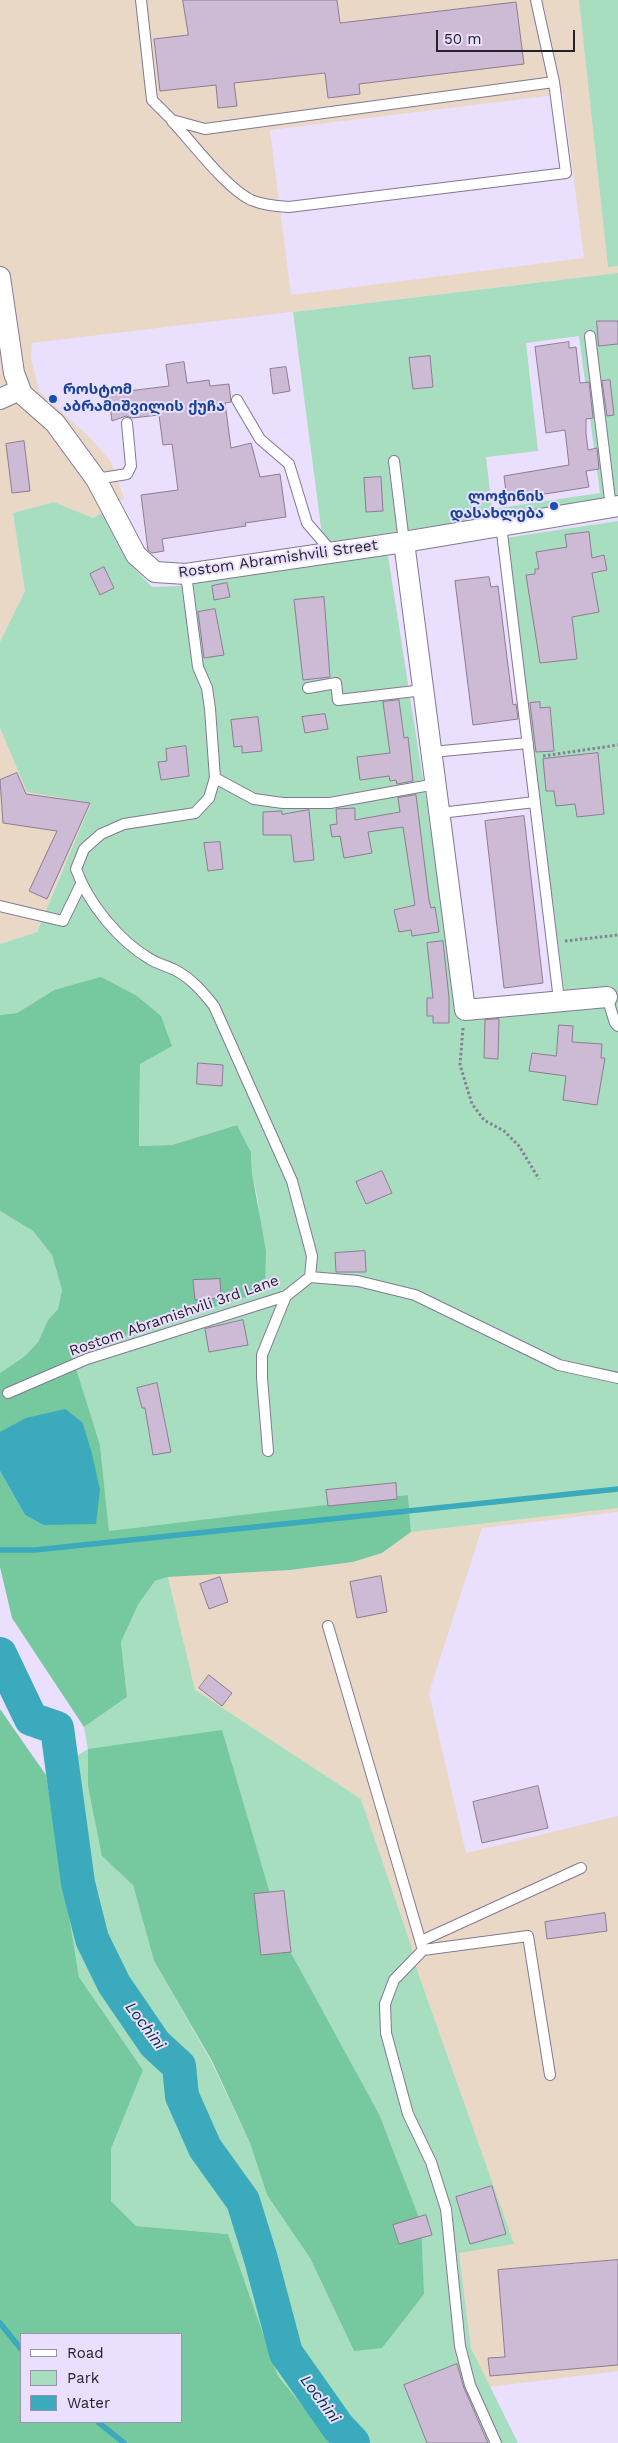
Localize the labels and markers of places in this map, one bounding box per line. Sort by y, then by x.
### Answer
place label: როსტომ აბრამიშვილის ქუჩა [63,381,225,416]
marker: როსტომ აბრამიშვილის ქუჩა [47,393,59,405]
place label: ლოჭინის დასახლება [450,488,544,523]
marker: ლოჭინის დასახლება [548,500,560,512]

